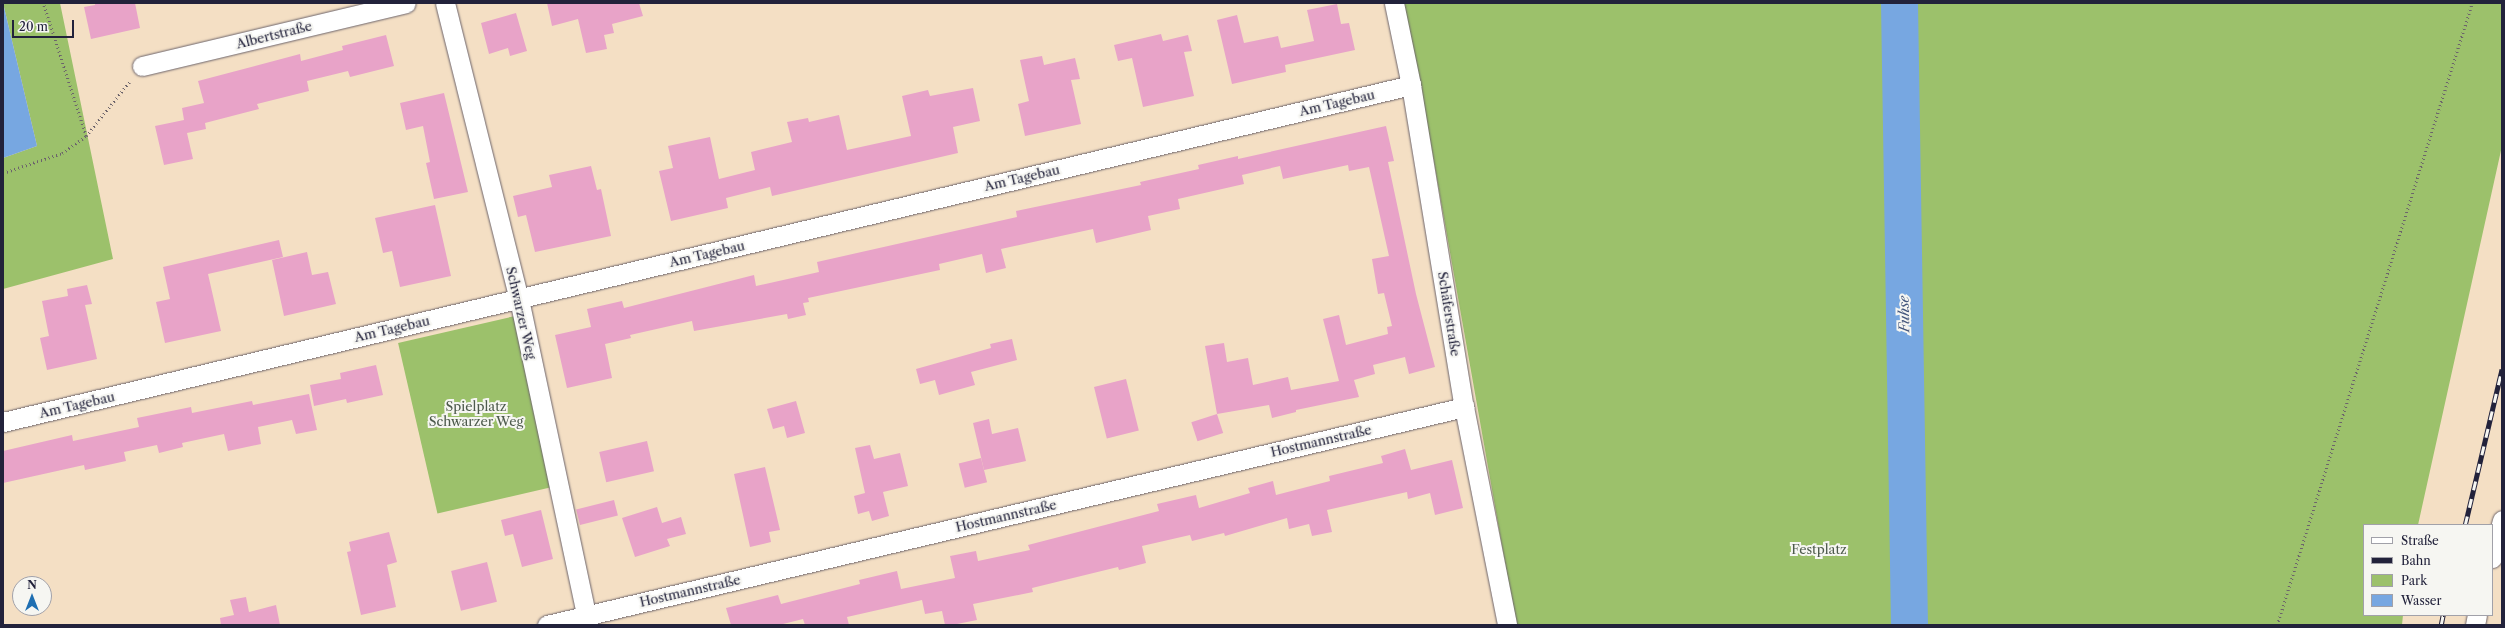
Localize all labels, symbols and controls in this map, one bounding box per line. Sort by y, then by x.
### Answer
scale bar [14,12,76,38]
street label: Albertstraße [235,18,313,52]
text: 20 m [19,19,48,34]
street label: Am Tagebau [1298,87,1376,119]
street label: Am Tagebau [983,162,1061,194]
street label: Am Tagebau [668,238,746,270]
street label: Schwarzer Weg [503,265,539,361]
street label: Schäferstraße [1435,271,1463,357]
water label: Fuhse [1895,296,1913,332]
street label: Am Tagebau [353,313,431,345]
street label: Am Tagebau [38,389,116,421]
park label: Spielplatz Schwarzer Weg [428,399,524,430]
street label: Hostmannstraße [1269,422,1373,460]
street label: Hostmannstraße [954,497,1058,535]
legend [2363,524,2493,616]
text: Straße [2401,533,2439,548]
park label: Festplatz [1791,541,1847,557]
text: Bahn [2401,553,2431,568]
street label: Hostmannstraße [638,572,742,610]
text: Park [2401,573,2427,588]
north arrow [12,576,52,616]
text: N [27,578,37,592]
text: Wasser [2401,593,2442,608]

